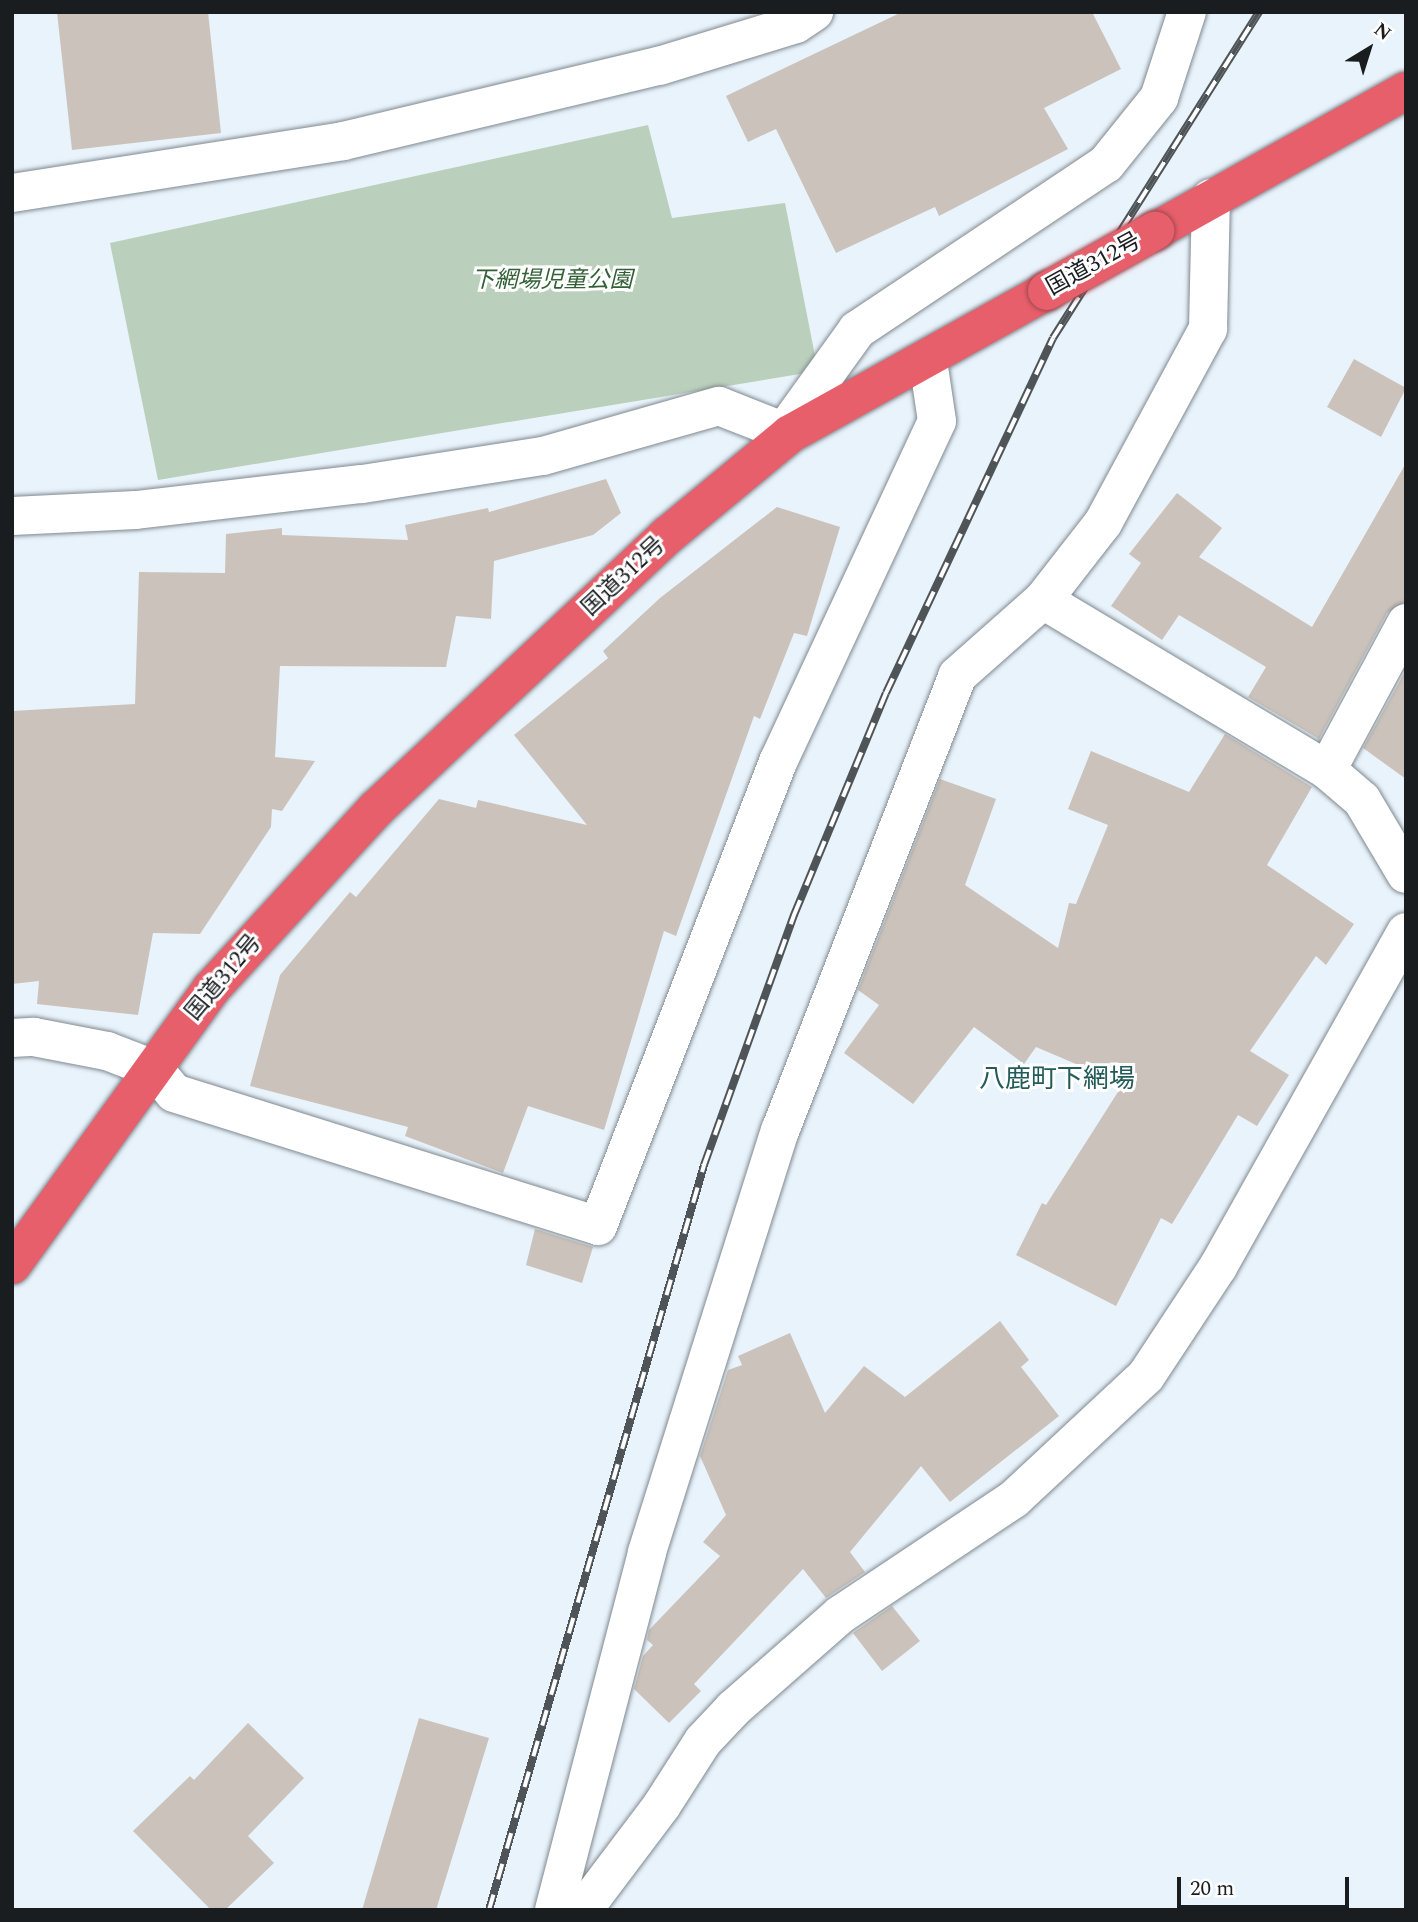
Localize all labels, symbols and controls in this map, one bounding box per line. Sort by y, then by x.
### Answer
north arrow [1334,14,1404,84]
text: N [1367,16,1397,48]
street label: 国道312号 [1042,228,1146,302]
park label: 下網場児童公園 [472,267,632,295]
street label: 国道312号 [577,532,671,622]
street label: 国道312号 [180,929,268,1027]
district label: 八鹿町下網場 [979,1064,1135,1096]
scale bar [1180,1862,1352,1906]
text: 20 m [1190,1873,1234,1905]

